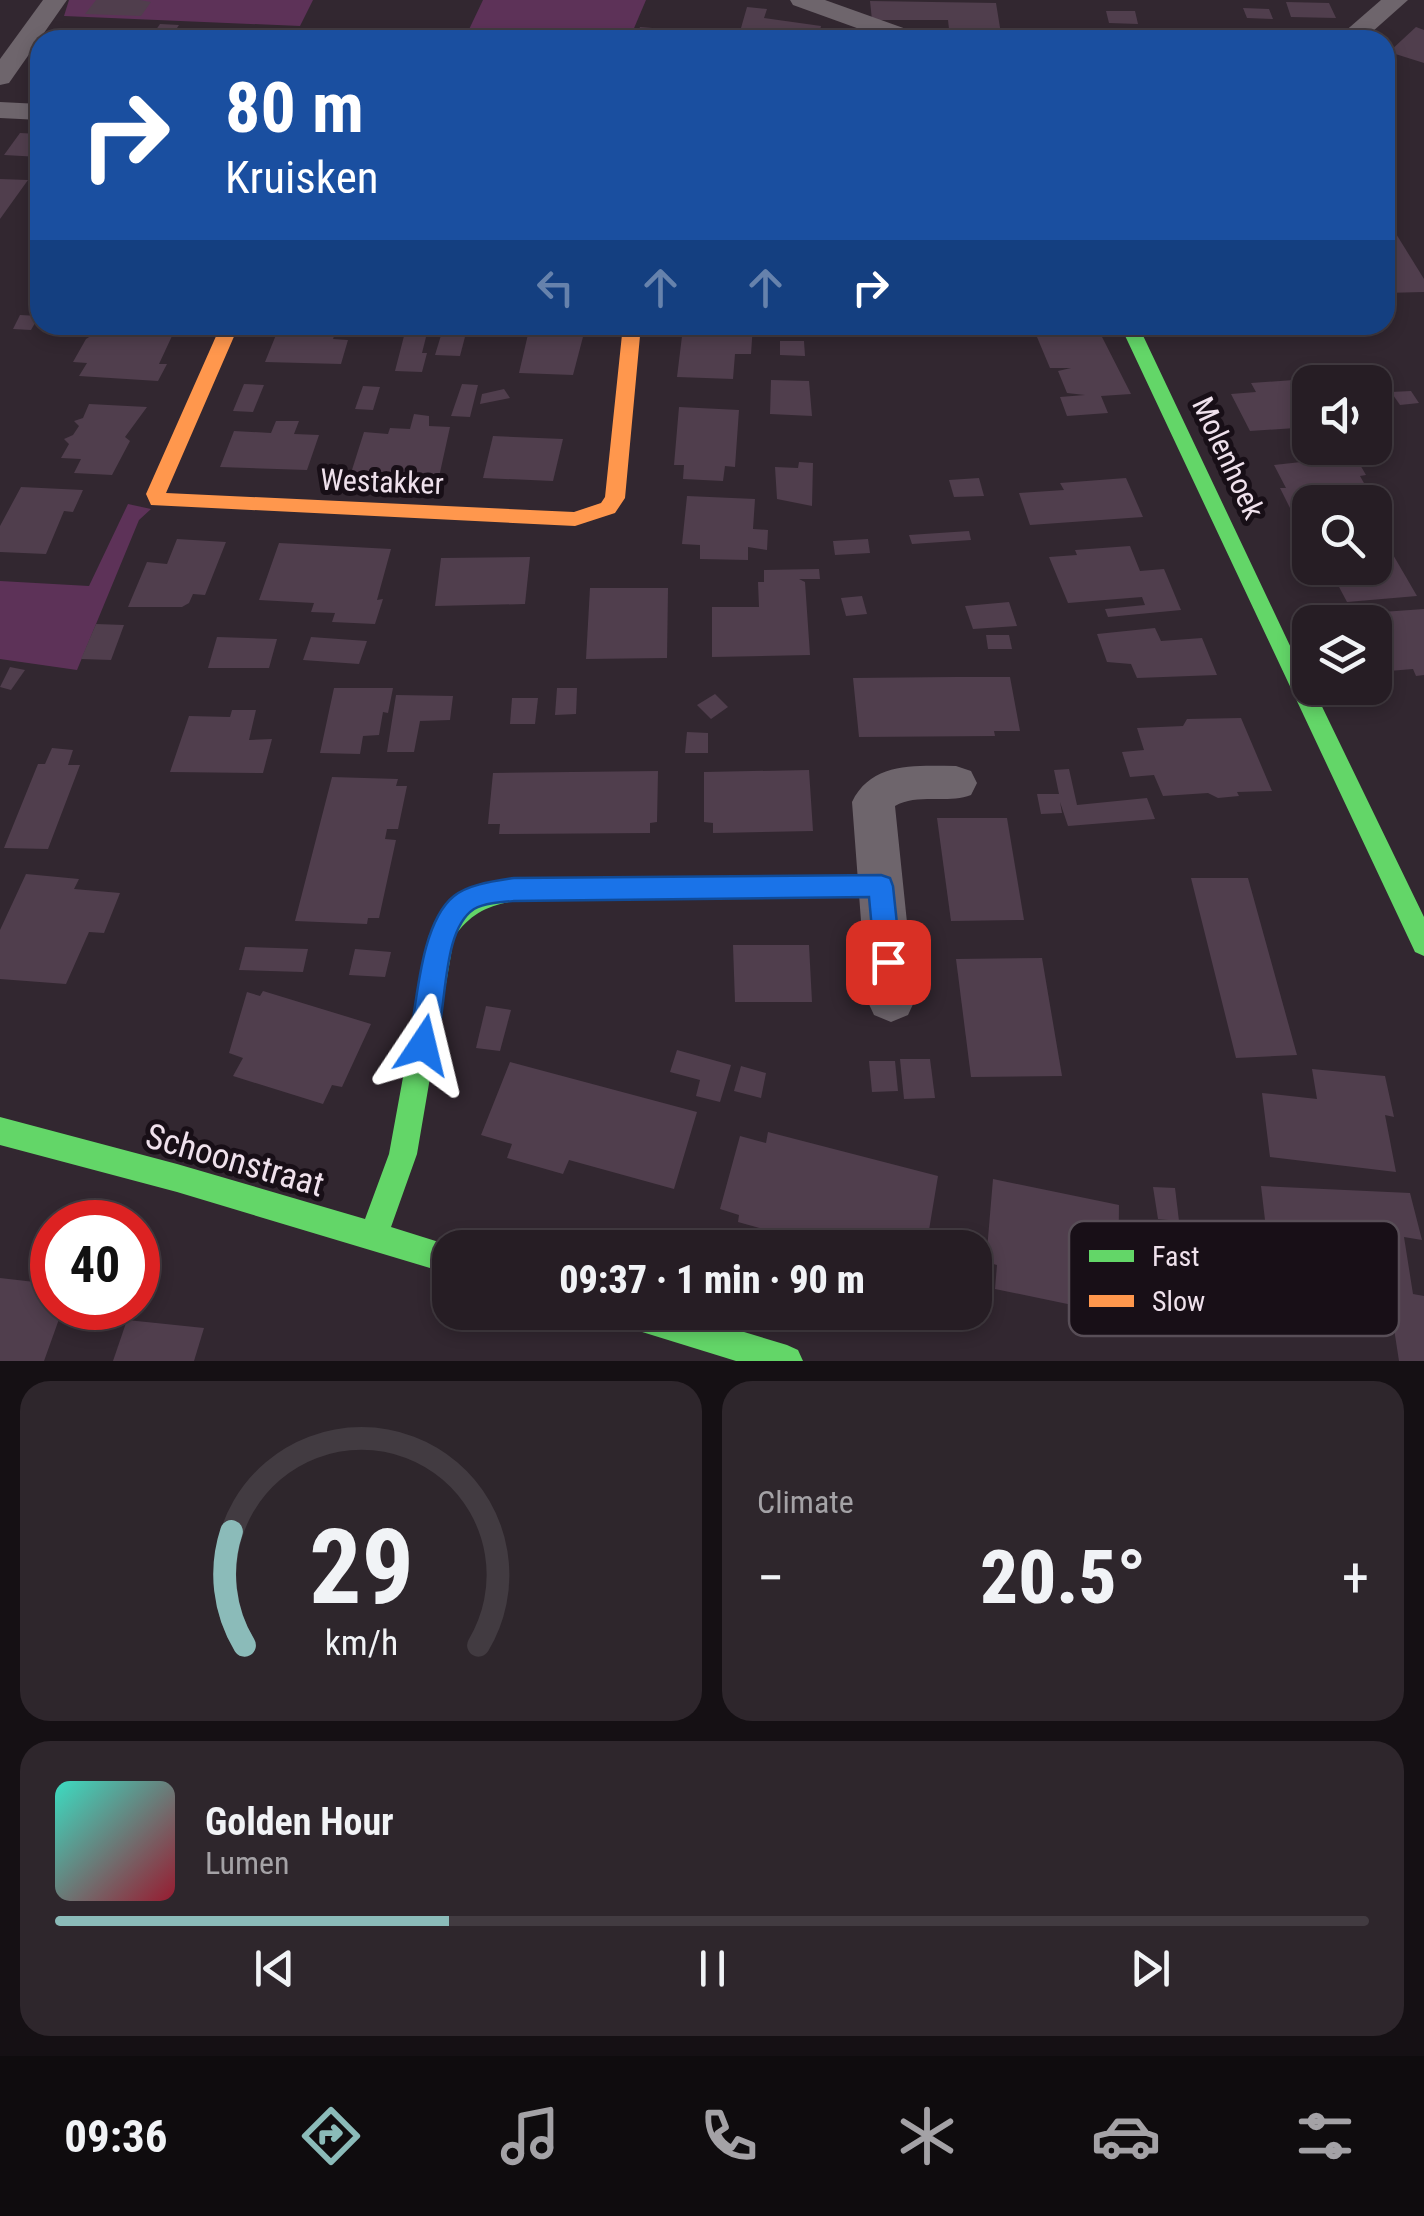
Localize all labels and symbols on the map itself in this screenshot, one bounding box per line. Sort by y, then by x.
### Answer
street label: Molenhoek [1185,391,1272,525]
street label: Westakker [320,462,444,501]
pin [846,920,931,1005]
position arrow [371,993,475,1097]
street label: Schoonstraat [141,1115,329,1205]
speed limit sign: 40 [30,1200,160,1330]
legend [1069,1221,1399,1336]
text: Fast [1152,1240,1199,1273]
text: Slow [1152,1285,1205,1318]

